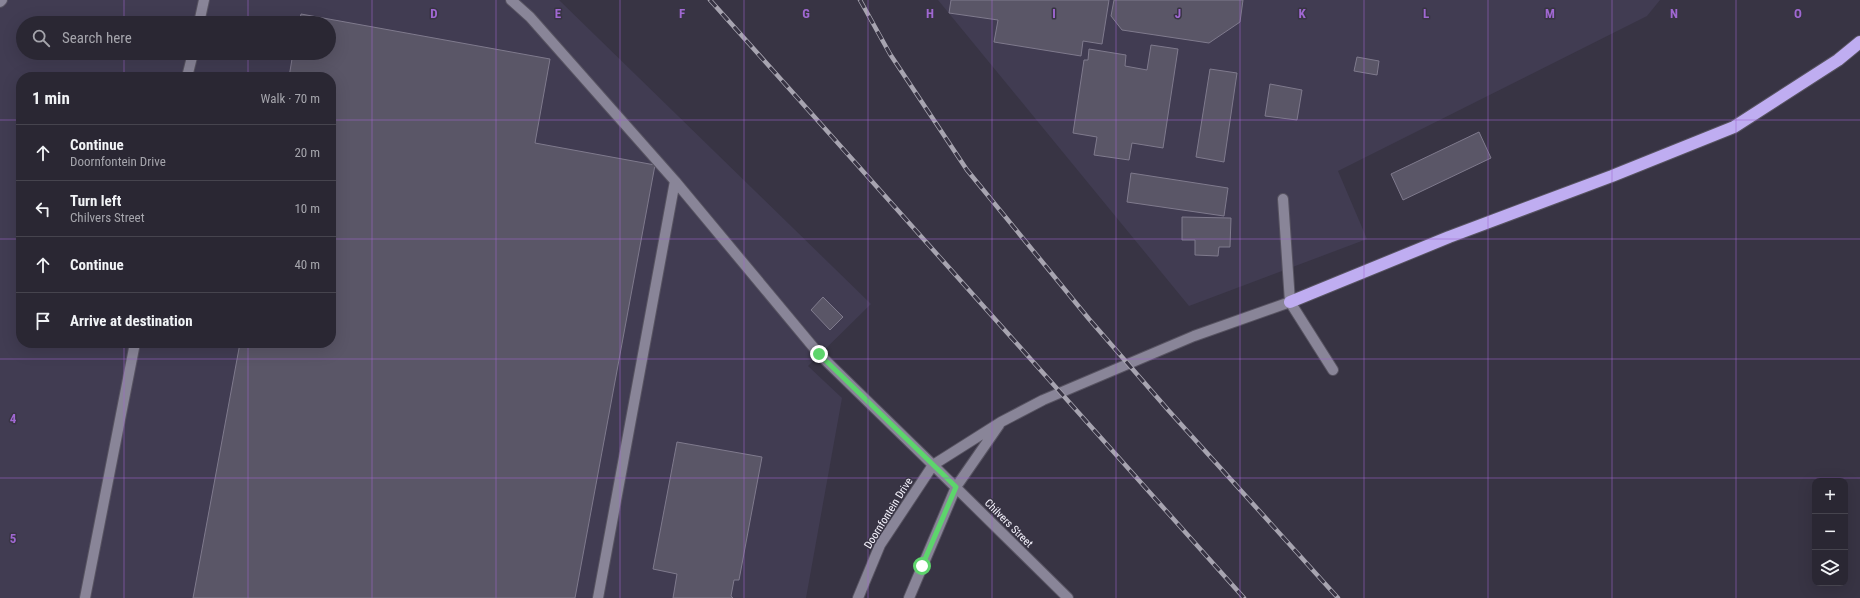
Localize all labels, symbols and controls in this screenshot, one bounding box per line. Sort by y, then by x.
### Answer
text: D [430,6,438,21]
text: E [555,6,562,21]
text: F [679,6,685,21]
text: G [802,6,810,21]
text: H [926,6,934,21]
text: I [1052,6,1056,21]
text: J [1175,6,1181,21]
text: K [1298,6,1306,21]
text: L [1423,6,1429,21]
text: M [1545,6,1555,21]
text: N [1670,6,1678,21]
text: O [1794,6,1802,21]
search box [16,16,336,60]
icon: search [30,27,52,49]
text: Search here [62,29,132,47]
text: 1 min [32,88,70,108]
text: Walk · 70 m [260,91,320,106]
text: Continue [70,136,124,154]
icon: ahead [32,142,54,164]
text: 20 m [294,145,320,160]
text: Doornfontein Drive [70,154,166,169]
text: Turn left [70,192,121,210]
icon: left [32,198,54,220]
text: 10 m [294,201,320,216]
text: Chilvers Street [70,210,145,225]
icon: ahead [32,254,54,276]
text: Continue [70,256,124,274]
text: 40 m [294,257,320,272]
icon: arrive [32,310,54,332]
text: Arrive at destination [70,312,193,330]
route end [810,345,828,363]
text: 4 [10,411,17,426]
street label: Doornfontein Drive [861,475,915,551]
map controls [1812,478,1848,586]
button: + [1812,478,1848,514]
street label: Chilvers Street [982,496,1036,550]
button: − [1812,514,1848,550]
text: 5 [10,531,17,546]
button: layers [1812,550,1848,586]
route start [913,557,931,575]

